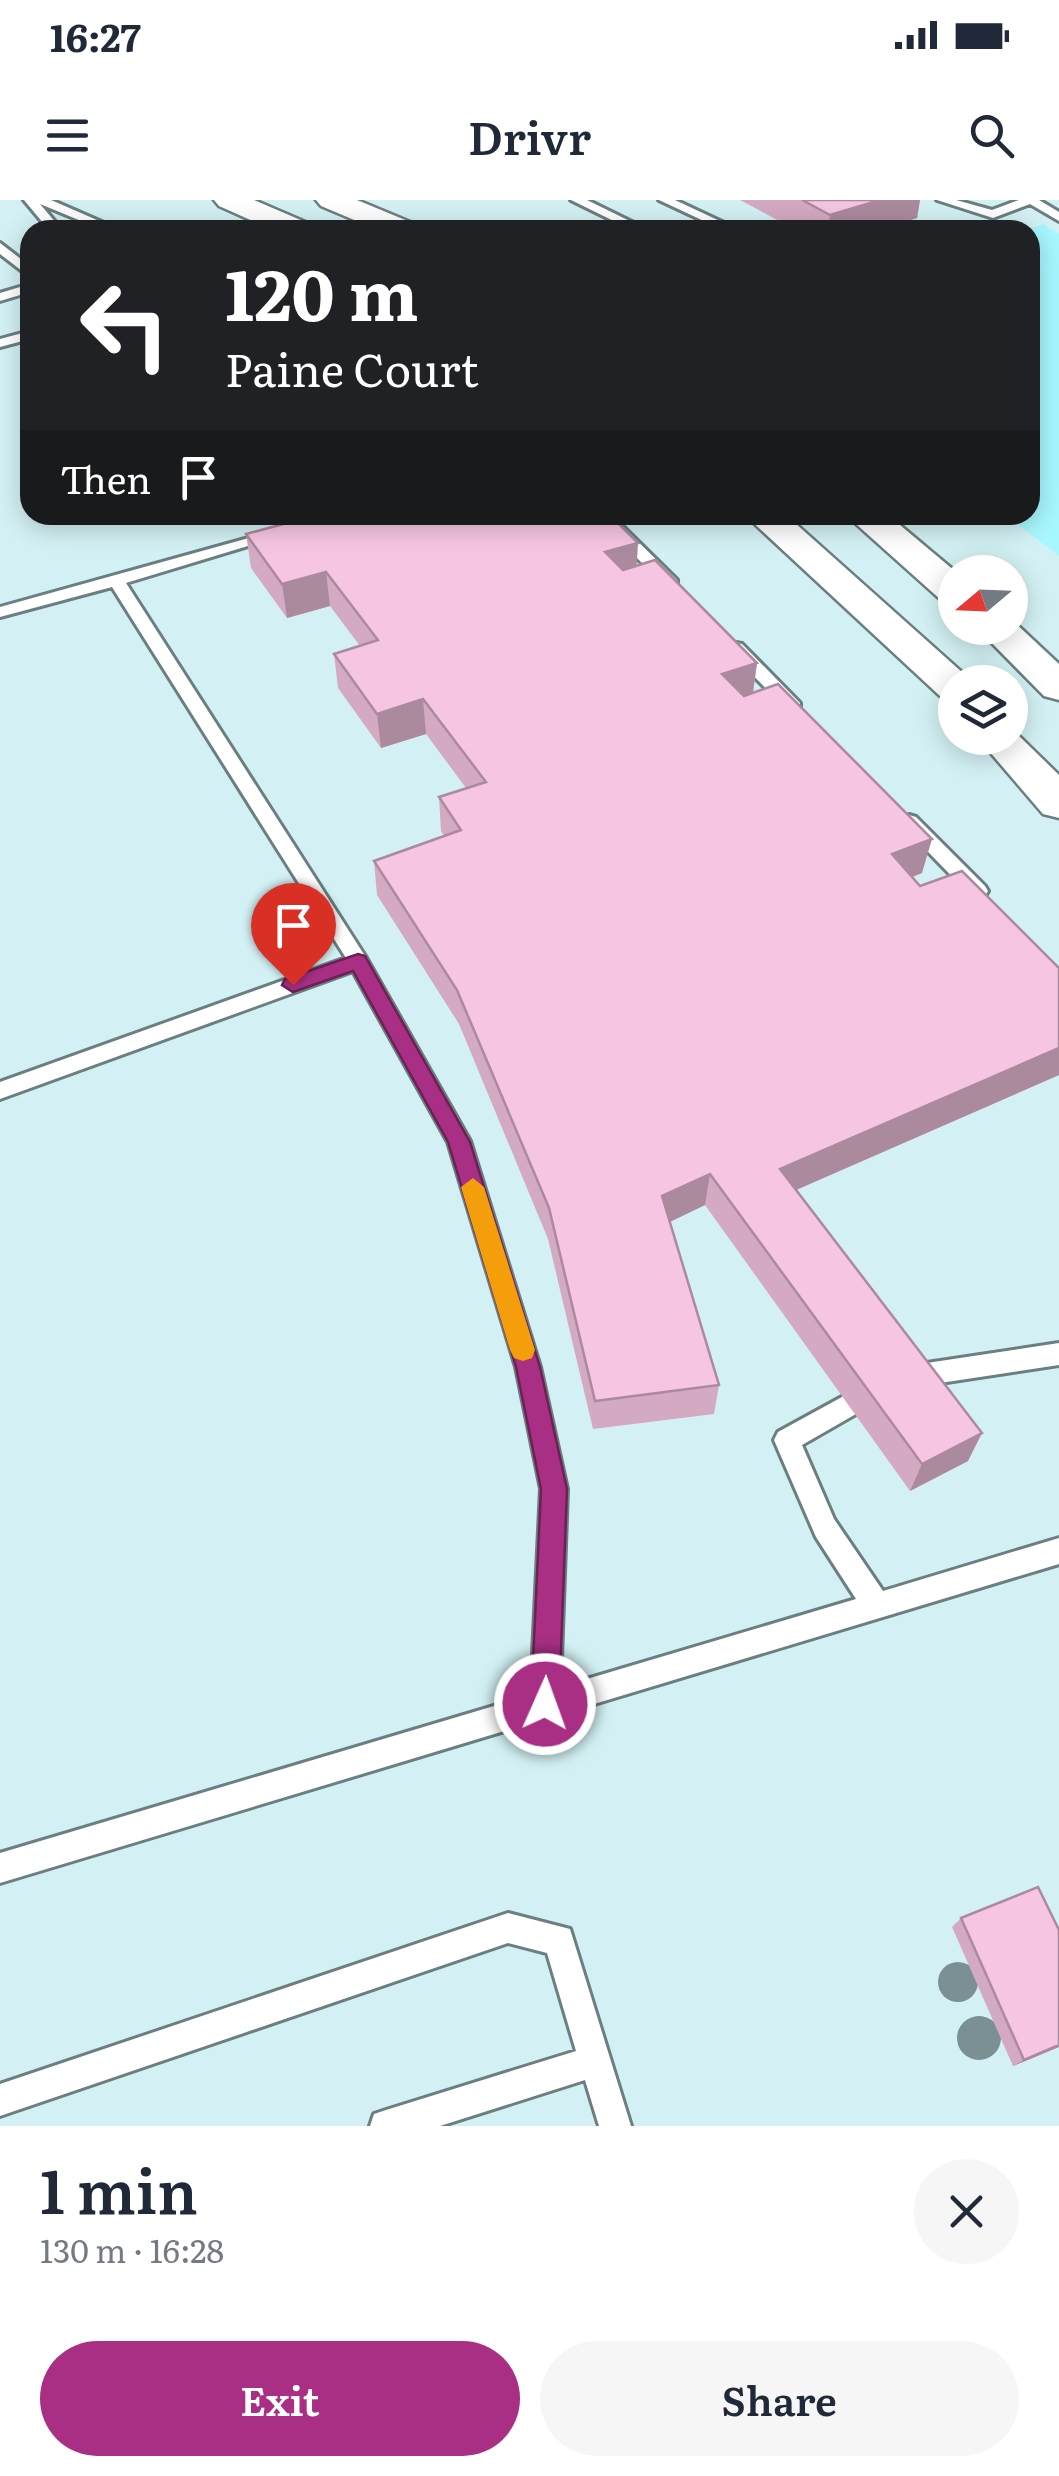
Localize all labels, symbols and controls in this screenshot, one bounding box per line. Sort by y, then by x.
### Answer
text: 16:27 [50,7,141,64]
text: Drivr [468,102,591,169]
icon: menu [40,108,95,163]
icon: search [964,108,1019,163]
text: 120 m [225,239,418,343]
icon: left [60,260,190,390]
text: Paine Court [225,334,479,401]
text: Then [60,449,151,506]
icon: arrive [171,450,226,505]
north arrow [938,555,1028,645]
map controls [938,555,1028,755]
button: layers [938,665,1028,755]
pin [251,883,336,986]
icon: arrive [266,898,321,953]
position arrow [493,1652,597,1756]
text: 1 min [40,2143,198,2232]
button: close [914,2159,1019,2264]
text: 130 m · 16:28 [40,2225,224,2273]
button: Exit [40,2341,520,2456]
button: Share [540,2341,1019,2456]

